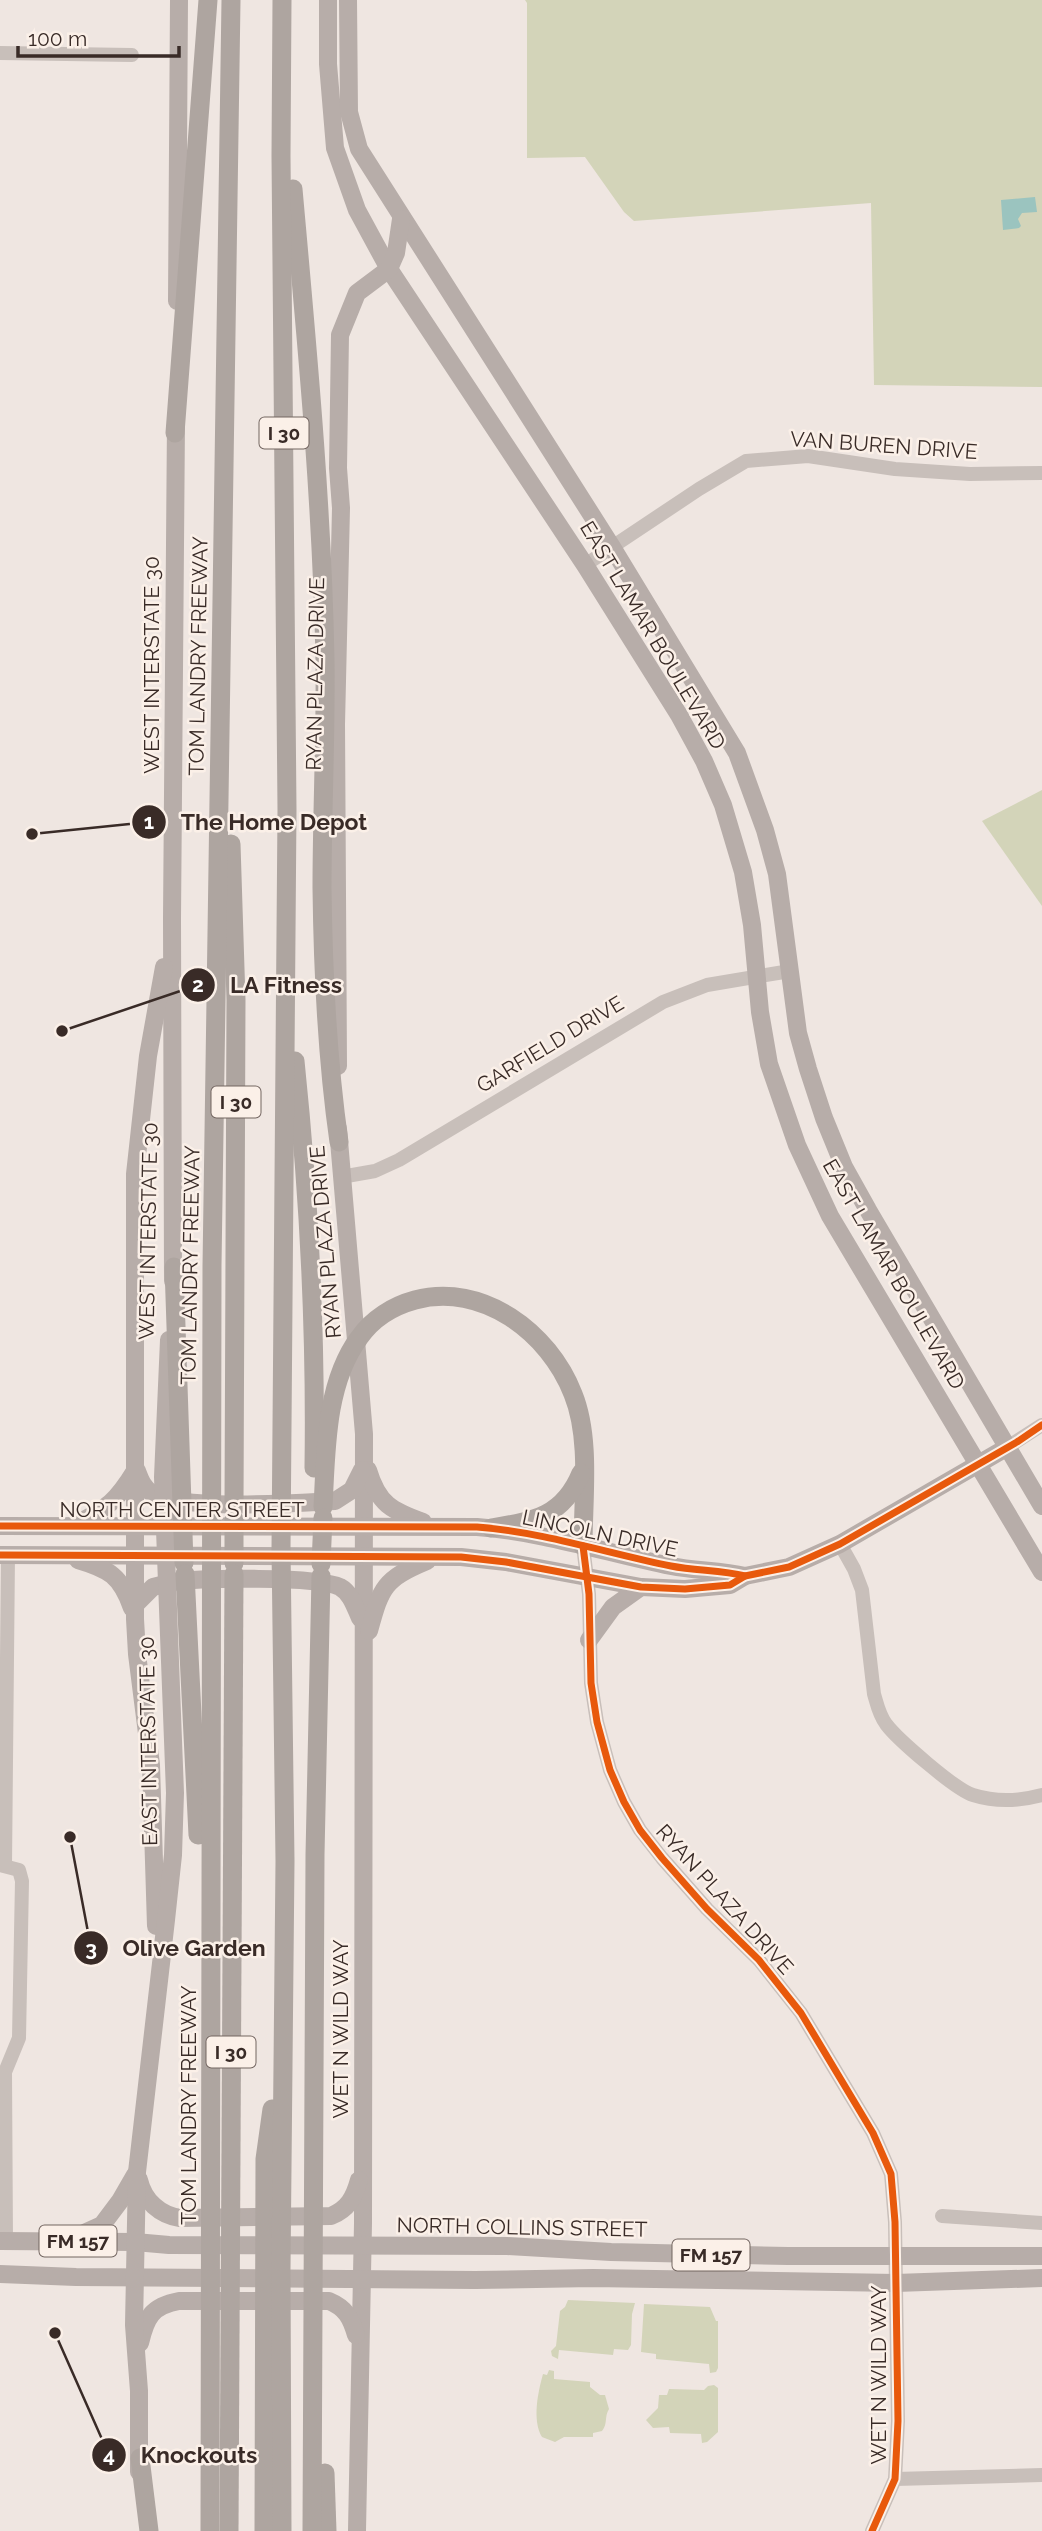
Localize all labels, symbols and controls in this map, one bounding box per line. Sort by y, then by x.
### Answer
scale bar [18,14,178,58]
text: 100 m [28,26,87,51]
road number: I 30 [260,418,308,448]
street label: VAN BUREN DRIVE [790,426,978,464]
street label: EAST LAMAR BOULEVARD [575,516,731,754]
street label: TOM LANDRY FREEWAY [183,536,213,776]
street label: WEST INTERSTATE 30 [139,556,164,774]
street label: RYAN PLAZA DRIVE [301,577,329,771]
callout: The Home Depot [132,800,381,844]
text: The Home Depot [181,808,367,835]
text: 1 [144,809,154,834]
callout: LA Fitness [181,963,356,1007]
text: LA Fitness [230,971,342,998]
text: 2 [192,972,204,997]
street label: GARFIELD DRIVE [472,990,628,1098]
road number: I 30 [212,1086,260,1118]
street label: WEST INTERSTATE 30 [134,1122,162,1340]
street label: TOM LANDRY FREEWAY [175,1145,205,1385]
street label: RYAN PLAZA DRIVE [304,1145,346,1339]
street label: EAST LAMAR BOULEVARD [818,1154,970,1394]
street label: NORTH CENTER STREET [60,1497,305,1522]
street label: LINCOLN DRIVE [520,1504,680,1562]
street label: EAST INTERSTATE 30 [134,1636,162,1846]
street label: RYAN PLAZA DRIVE [651,1819,799,1979]
callout: Olive Garden [74,1926,280,1970]
text: Olive Garden [122,1934,266,1961]
text: 3 [85,1936,97,1961]
street label: WET N WILD WAY [328,1939,353,2119]
street label: TOM LANDRY FREEWAY [176,1985,201,2225]
road number: I 30 [206,2036,256,2068]
street label: NORTH COLLINS STREET [396,2212,648,2242]
road number: FM 157 [40,2226,116,2256]
road number: FM 157 [672,2240,750,2270]
street label: WET N WILD WAY [866,2285,891,2465]
callout: Knockouts [91,2433,271,2477]
text: Knockouts [141,2441,257,2468]
text: 4 [103,2442,115,2467]

